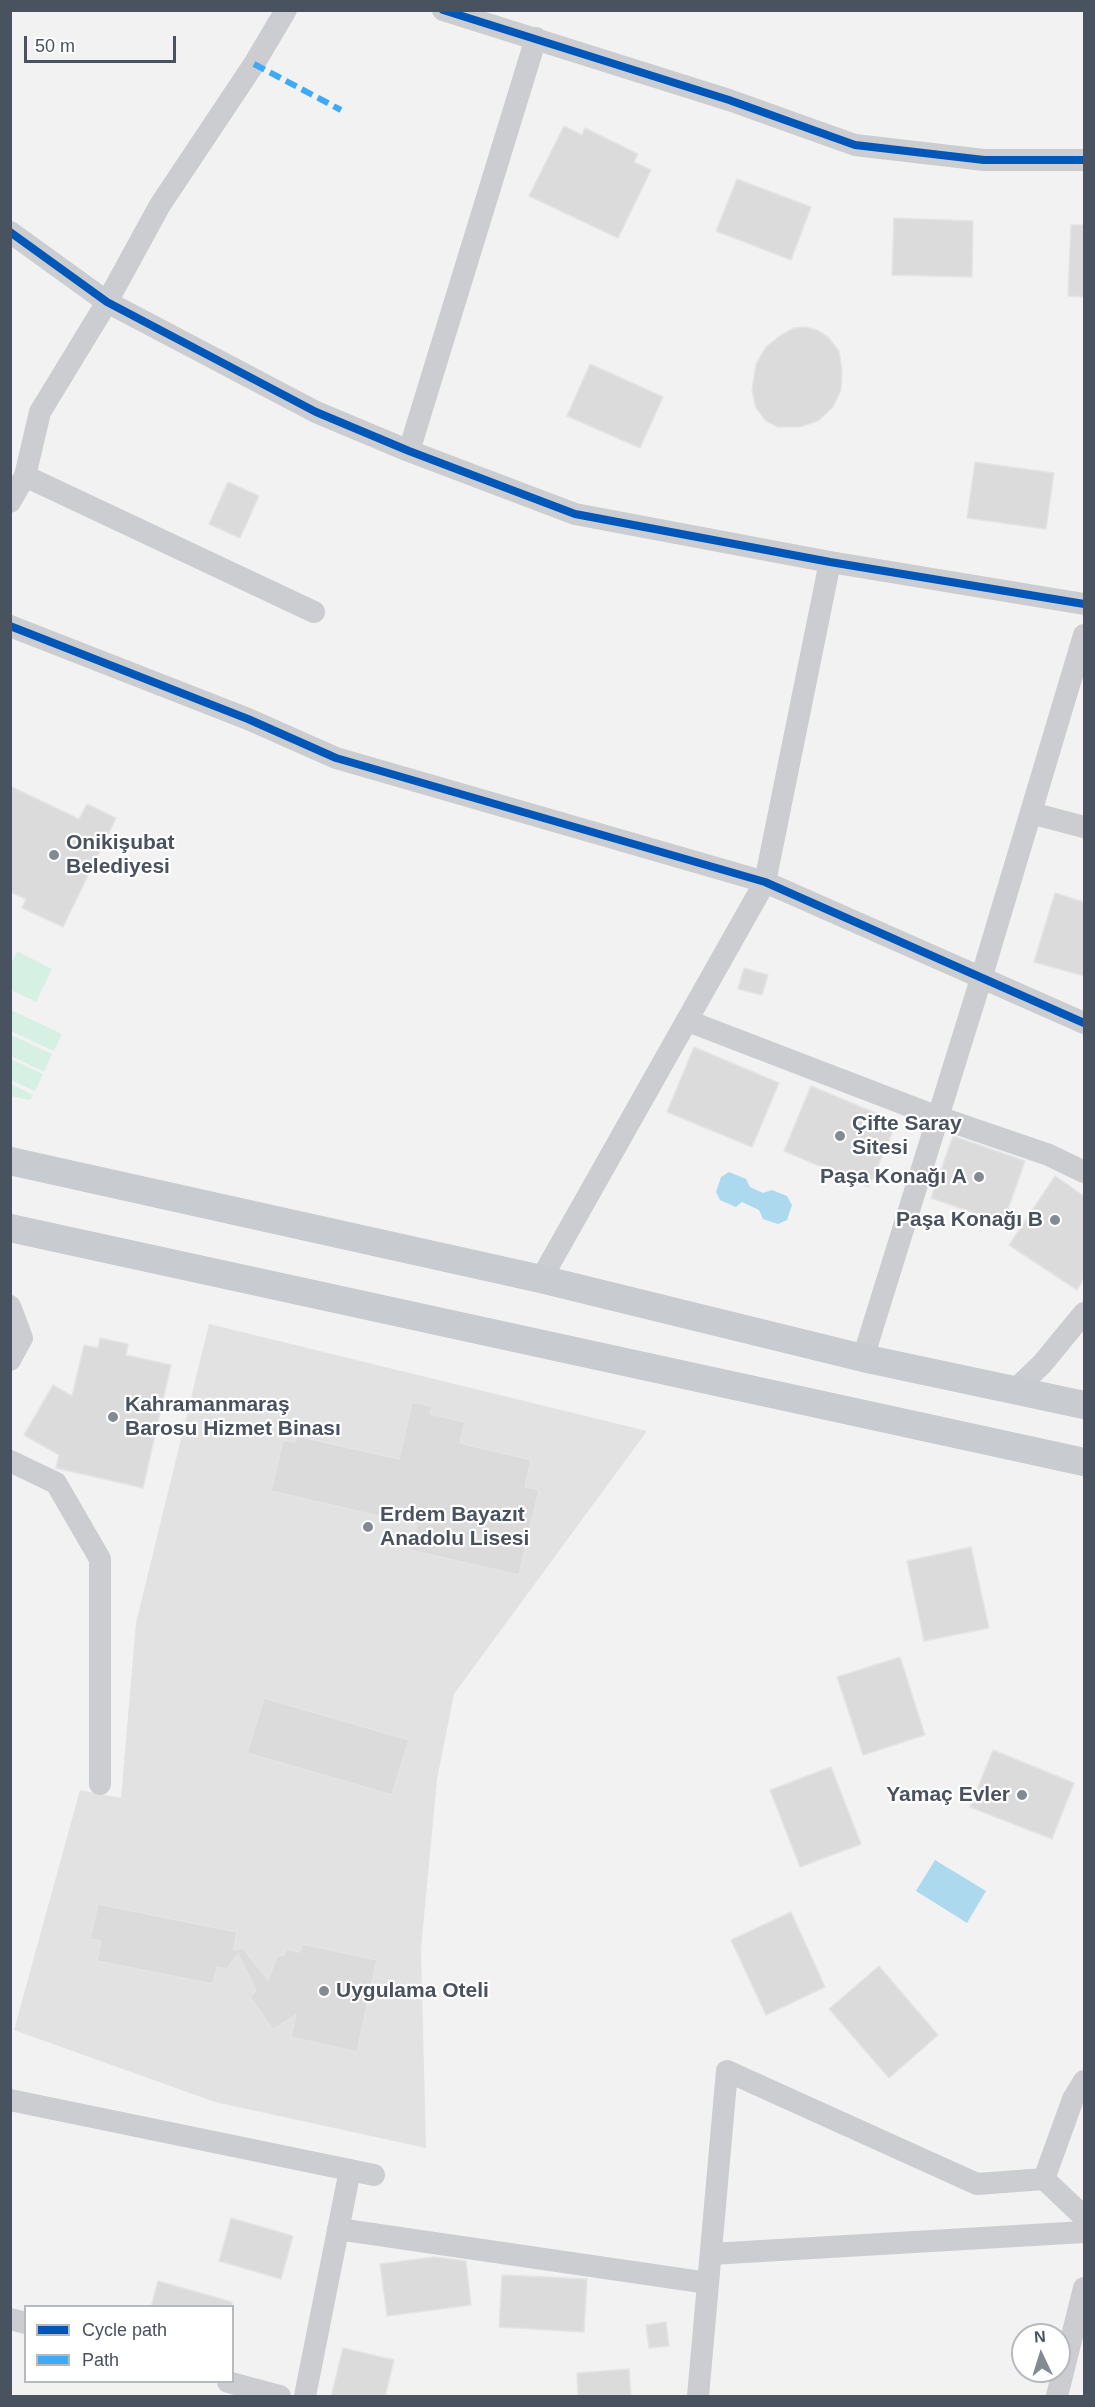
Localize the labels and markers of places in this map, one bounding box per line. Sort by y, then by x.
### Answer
place label: Onikişubat Belediyesi [66,830,175,880]
marker: Onikişubat Belediyesi [47,848,61,862]
place label: Çifte Saray Sitesi [852,1111,962,1161]
marker: Çifte Saray Sitesi [833,1129,847,1143]
place label: Paşa Konağı A [820,1164,967,1190]
marker: Paşa Konağı A [972,1170,986,1184]
place label: Paşa Konağı B [896,1207,1043,1233]
marker: Paşa Konağı B [1048,1213,1062,1227]
place label: Kahramanmaraş Barosu Hizmet Binası [125,1392,341,1442]
marker: Kahramanmaraş Barosu Hizmet Binası [106,1410,120,1424]
place label: Erdem Bayazıt Anadolu Lisesi [380,1502,529,1552]
marker: Erdem Bayazıt Anadolu Lisesi [361,1520,375,1534]
place label: Yamaç Evler [886,1782,1010,1808]
marker: Yamaç Evler [1015,1788,1029,1802]
place label: Uygulama Oteli [336,1978,489,2004]
marker: Uygulama Oteli [317,1984,331,1998]

